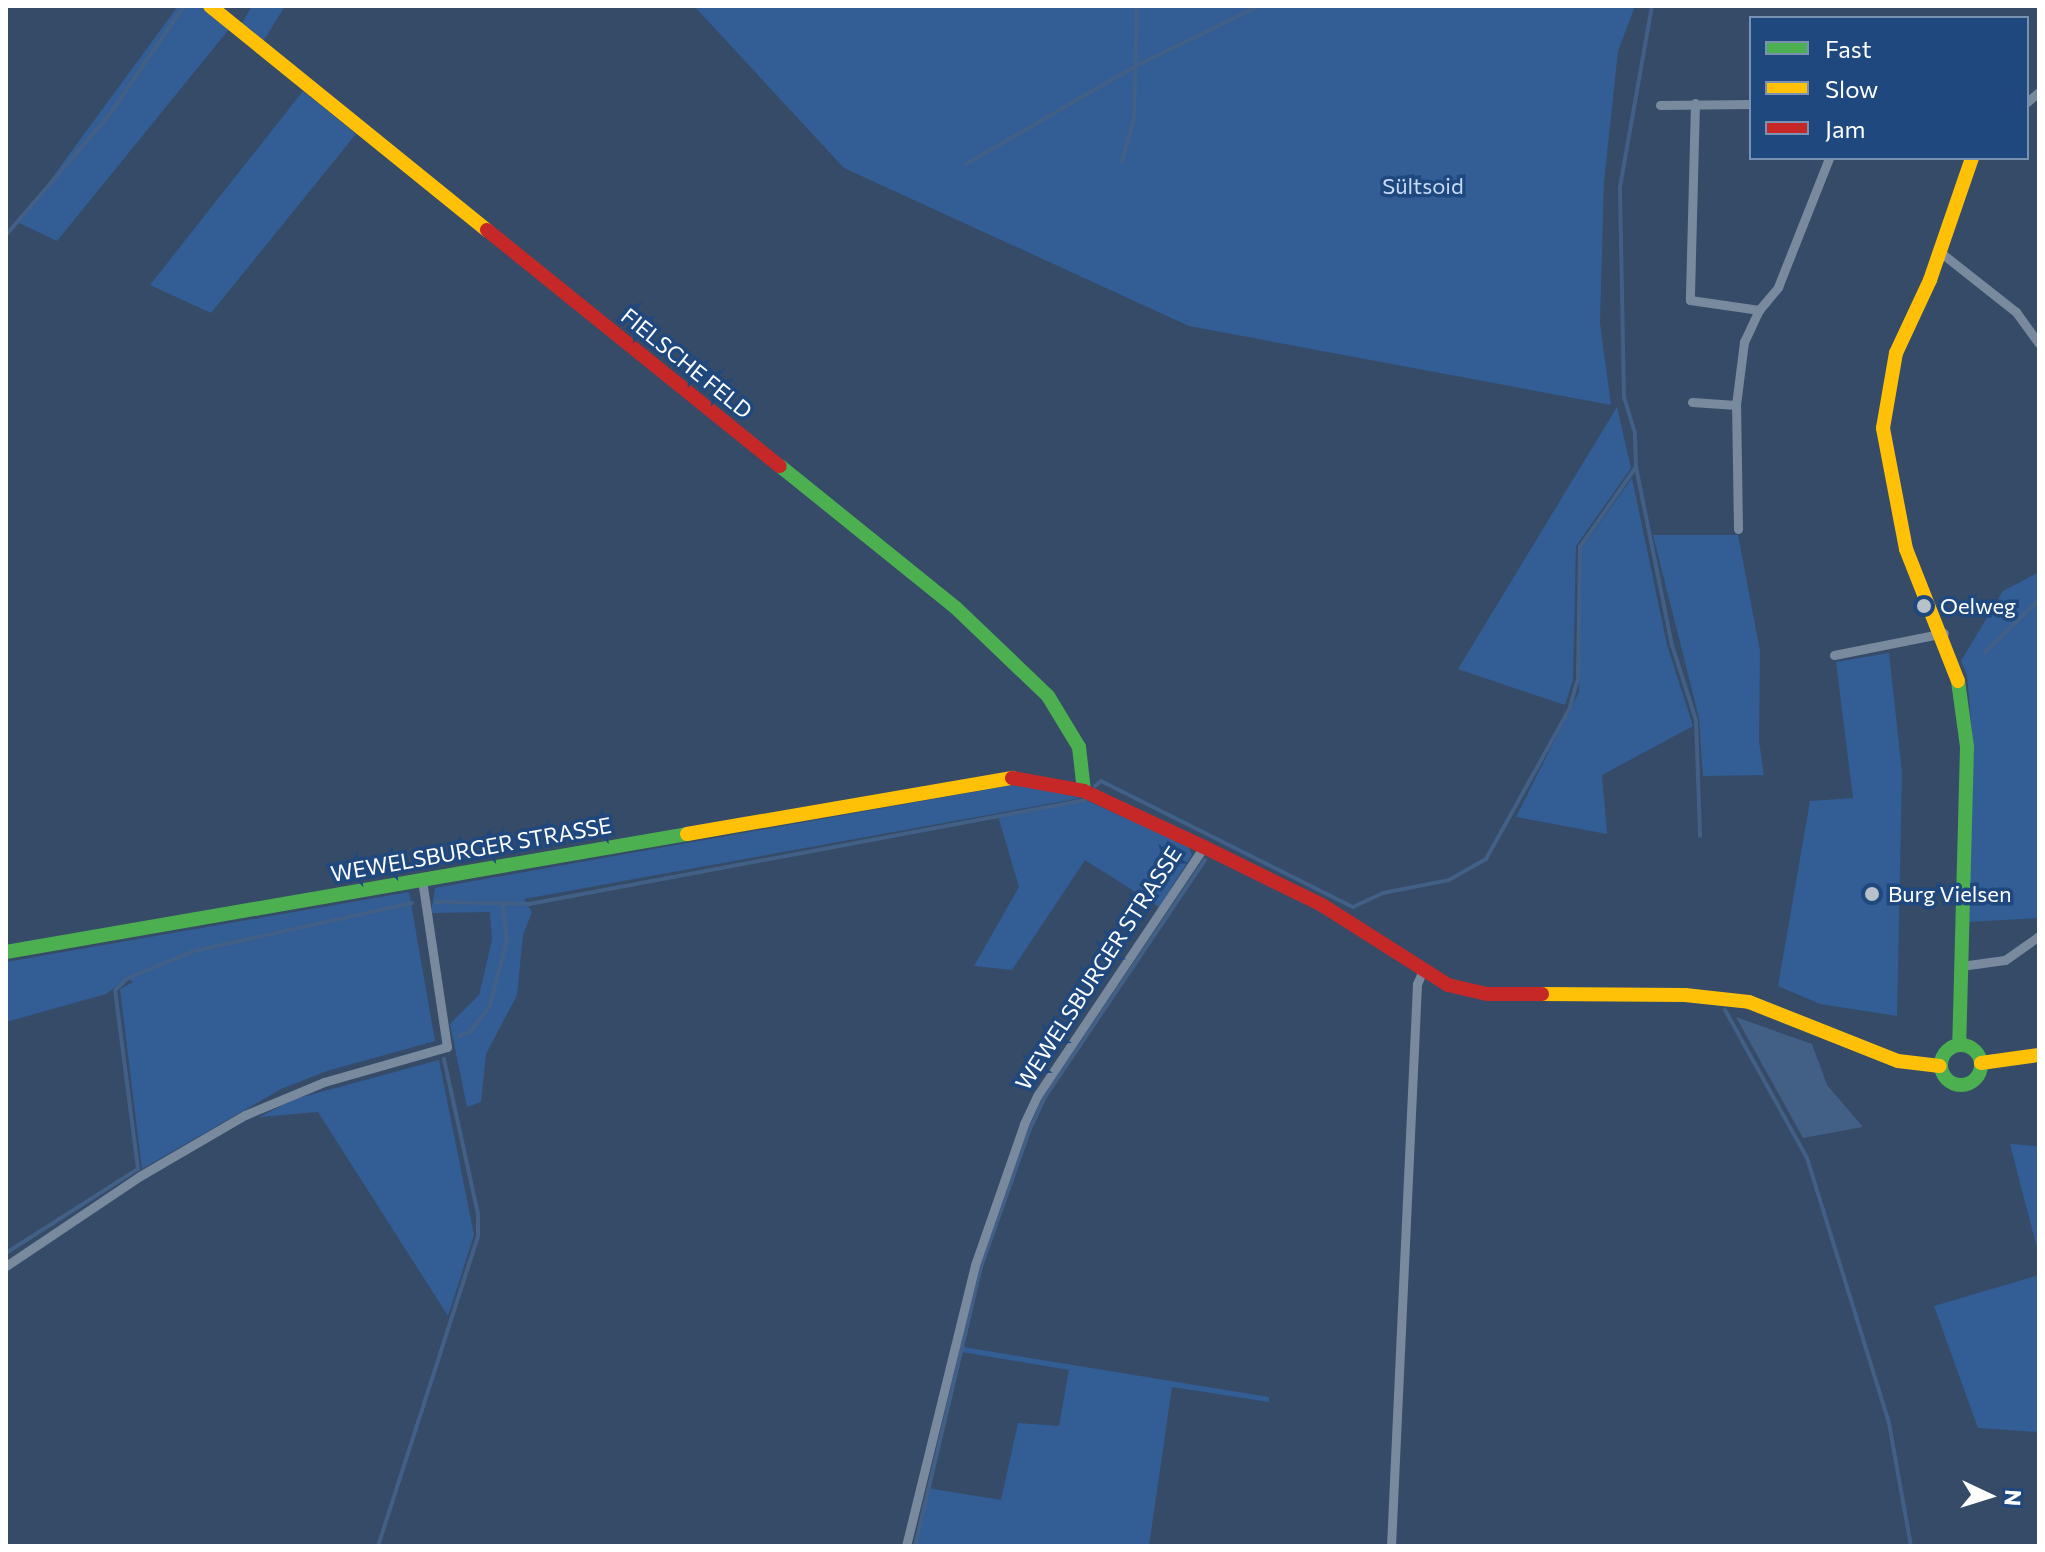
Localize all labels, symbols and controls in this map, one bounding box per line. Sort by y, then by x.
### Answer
legend [1749,16,2029,160]
text: Fast [1825,34,1872,63]
text: Slow [1825,74,1878,103]
text: Jam [1825,114,1865,143]
park label: Sültsoid [1382,173,1464,199]
street label: FIELSCHE FELD [616,302,758,424]
place label: Oelweg [1940,593,2016,619]
marker: Oelweg [1915,597,1933,615]
street label: WEWELSBURGER STRASSE [328,811,614,887]
street label: WEWELSBURGER STRASSE [1009,841,1187,1095]
place label: Burg Vielsen [1888,881,2012,907]
marker: Burg Vielsen [1863,885,1881,903]
north arrow [1949,1456,2029,1536]
text: N [1999,1489,2027,1507]

